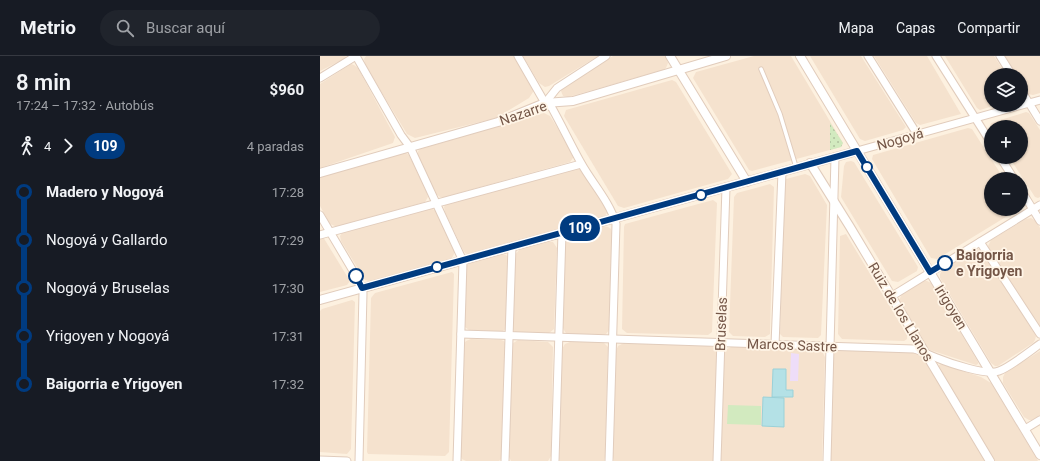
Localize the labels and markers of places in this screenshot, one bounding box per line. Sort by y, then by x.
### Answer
unlabelled marker [861,161,873,173]
unlabelled marker [695,189,707,201]
place label: Baigorria e Yrigoyen [956,247,1023,279]
marker: Baigorria e Yrigoyen [937,255,953,271]
unlabelled marker [431,261,443,273]
unlabelled marker [348,268,364,284]

